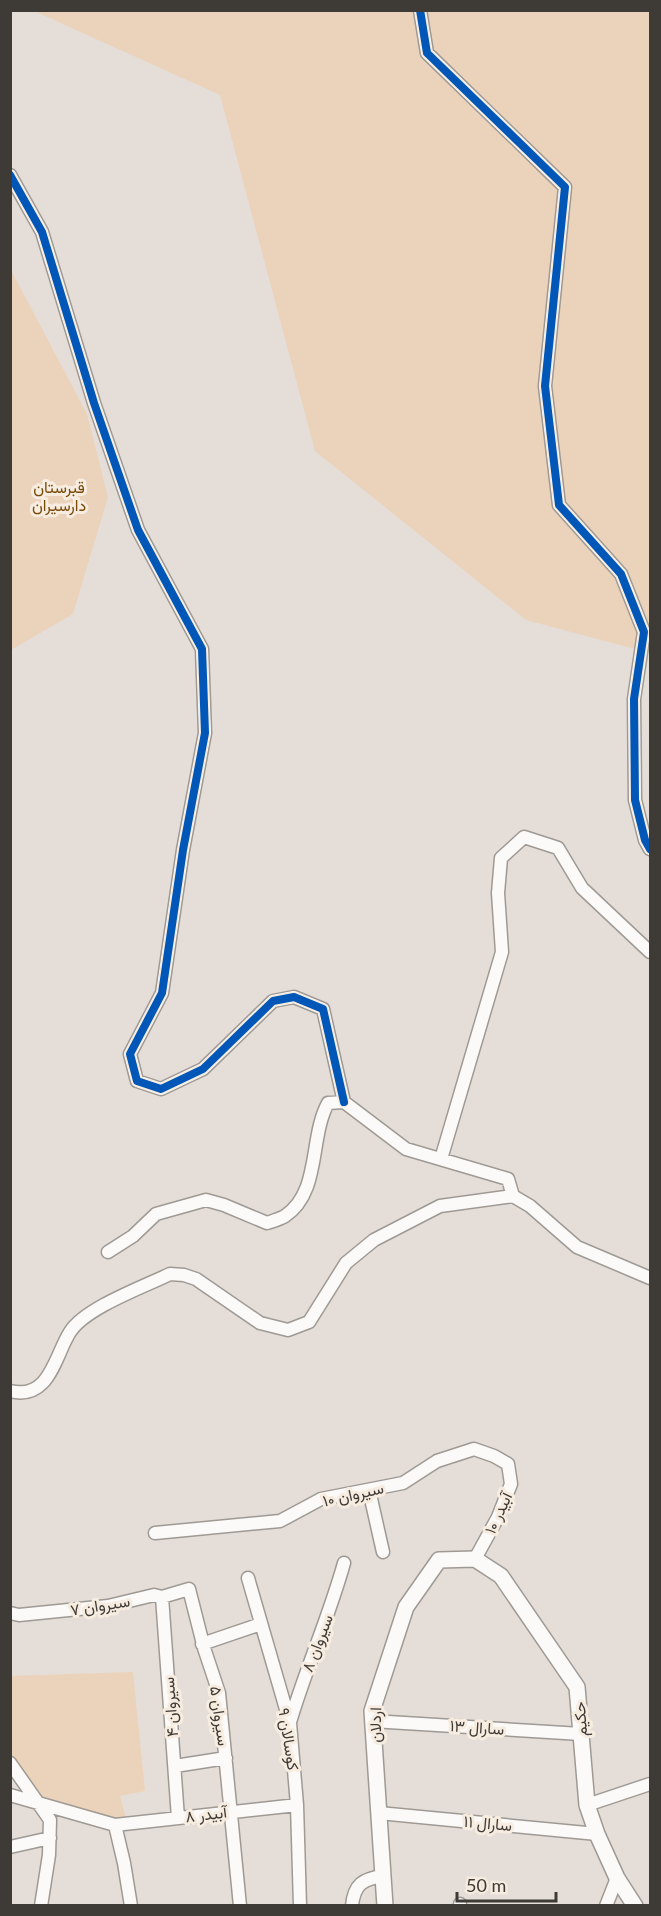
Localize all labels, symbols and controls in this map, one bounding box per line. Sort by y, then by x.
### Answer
park label: قبرستان دارسیران [32,477,86,516]
street label: سیروان ۱۰ [321,1477,386,1512]
street label: آبیدر ۱۰ [480,1488,518,1537]
street label: سیروان ۷ [69,1590,131,1621]
street label: سیروان ۸ [297,1611,338,1675]
street label: سیروان ۴ [158,1676,183,1738]
street label: سیروان ۵ [205,1685,234,1747]
street label: حکیم [569,1701,592,1737]
street label: کوسالان ۹ [273,1706,304,1772]
street label: اردلان [365,1707,386,1743]
street label: سارال ۱۳ [449,1715,505,1740]
street label: آبیدر ۸ [184,1801,229,1827]
street label: سارال ۱۱ [463,1811,513,1836]
scale bar [457,1865,556,1903]
text: 50 m [466,1874,506,1896]

